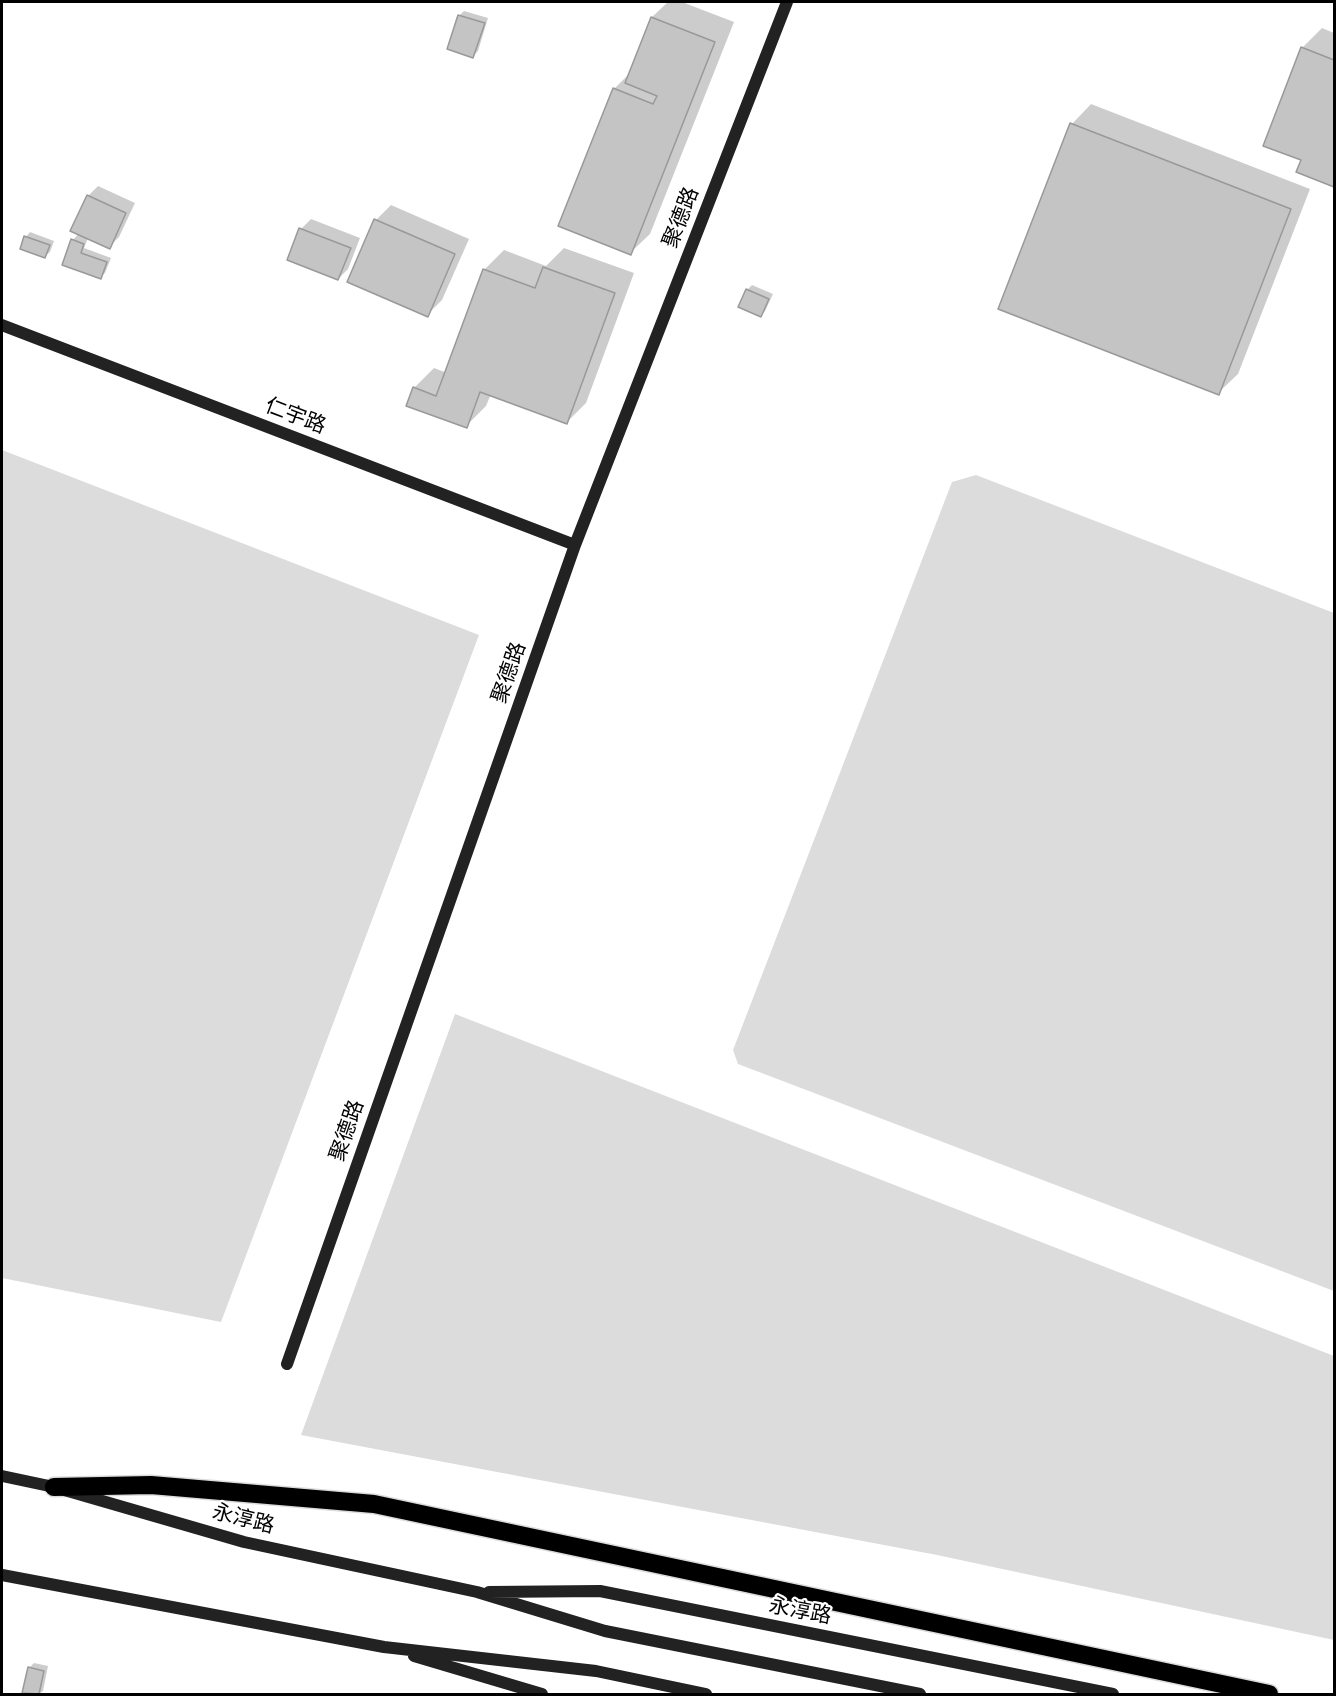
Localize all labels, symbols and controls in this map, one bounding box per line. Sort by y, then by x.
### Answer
street label: 聚德路 [659,184,705,252]
street label: 仁宇路 [261,394,329,440]
street label: 聚德路 [488,639,532,707]
street label: 聚德路 [326,1097,370,1165]
street label: 永淳路 [209,1500,277,1540]
street label: 永淳路 [767,1594,833,1630]

